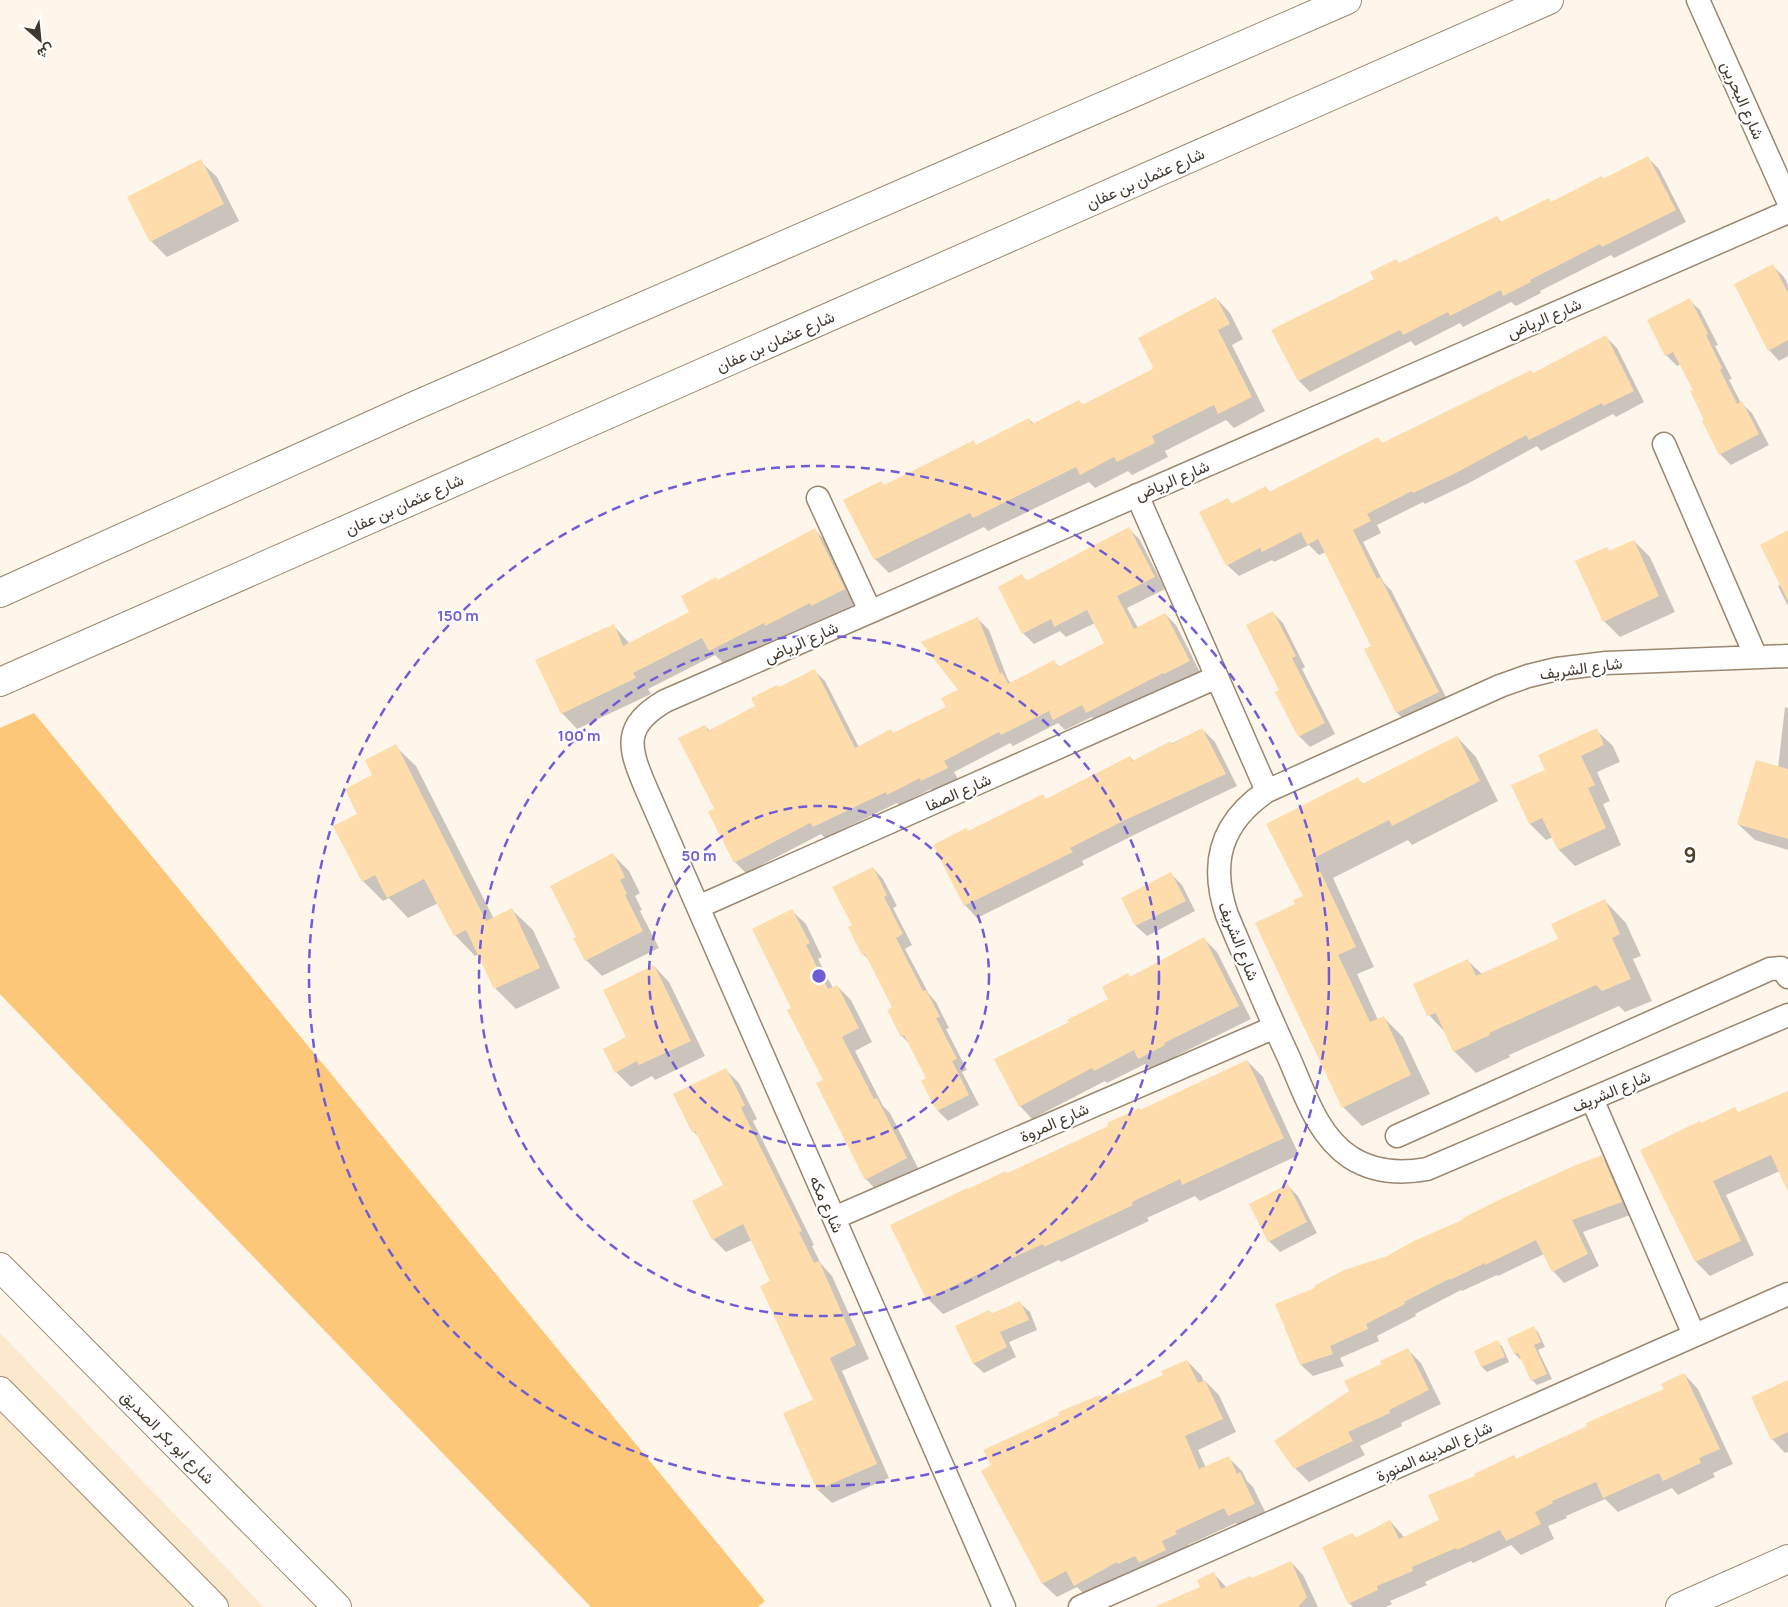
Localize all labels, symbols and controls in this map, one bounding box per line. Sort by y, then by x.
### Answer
north arrow [15,15,65,65]
text: ش [34,40,58,64]
street label: شارع البحرين [1715,57,1770,143]
street label: شارع عثمان بن عفان [1082,142,1208,215]
street label: شارع الرياض [1503,292,1585,344]
street label: شارع عثمان بن عفان [712,305,838,378]
street label: شارع الرياض [1131,454,1213,506]
street label: شارع عثمان بن عفان [341,468,467,541]
text: 150 m [437,605,479,626]
street label: شارع الرياض [760,616,842,669]
street label: شارع الشريف [1538,651,1624,686]
text: 100 m [558,725,600,746]
street label: شارع الصفا [922,768,995,817]
district label: 9 [1683,841,1697,869]
text: 50 m [681,845,717,866]
street label: شارع الشريف [1212,898,1265,984]
centre of rings [810,967,828,985]
street label: شارع الشريف [1568,1065,1654,1118]
street label: شارع المروة [1016,1097,1092,1148]
street label: شارع مكه [804,1172,849,1236]
street label: شارع ابو بكر الصديق [116,1385,220,1489]
street label: شارع المدينه المنورة [1372,1416,1496,1487]

